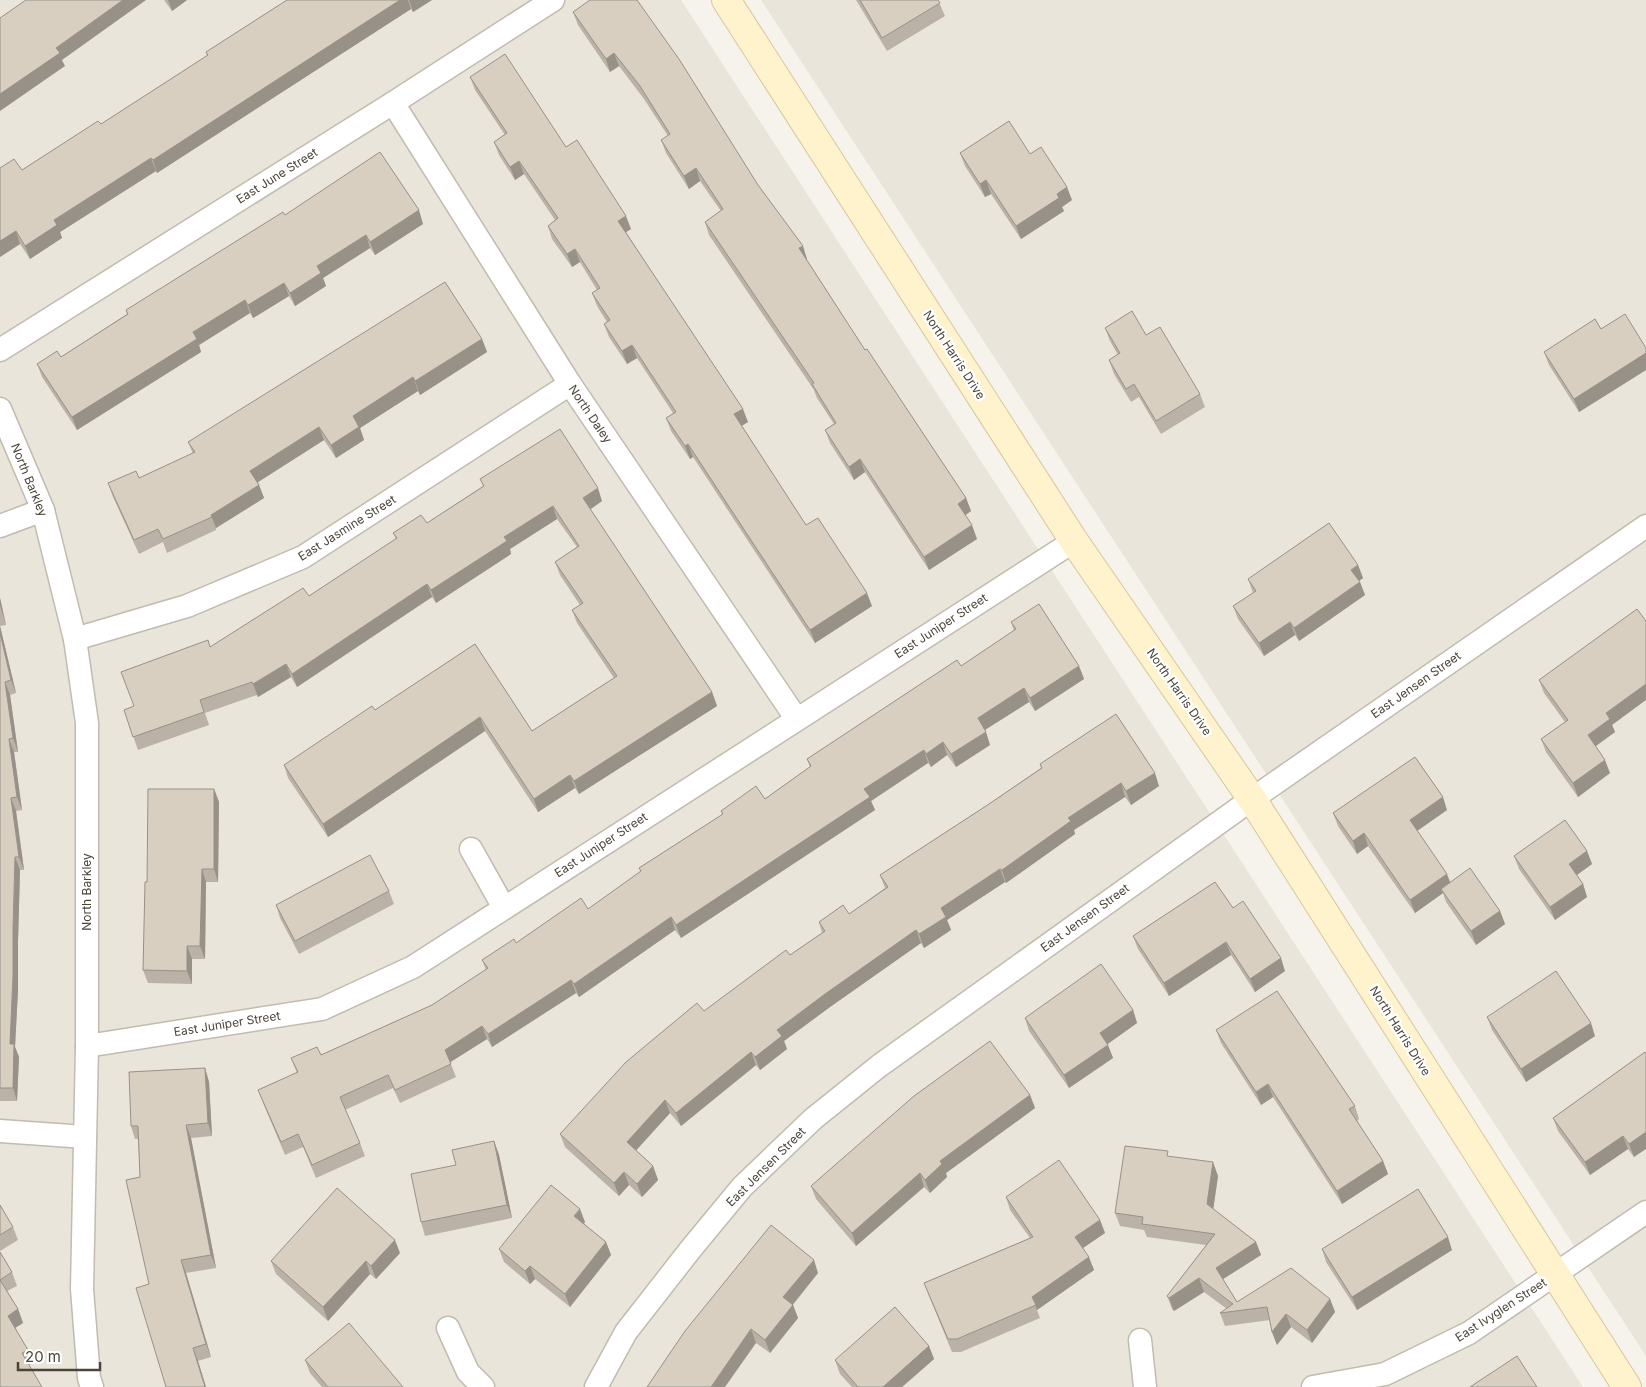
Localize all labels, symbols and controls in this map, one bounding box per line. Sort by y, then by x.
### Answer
street label: East June Street [233,145,320,207]
street label: North Harris Drive [920,308,989,402]
street label: North Daley [565,382,616,446]
street label: North Barkley [8,441,51,519]
street label: East Jasmine Street [295,491,398,564]
street label: East Juniper Street [892,590,990,661]
street label: North Harris Drive [1144,645,1215,738]
street label: East Jensen Street [1368,648,1464,721]
street label: East Juniper Street [552,809,650,880]
street label: North Barkley [79,853,94,931]
street label: East Jensen Street [1037,880,1132,955]
street label: North Harris Drive [1367,983,1434,1078]
street label: East Juniper Street [173,1008,281,1039]
street label: East Jensen Street [723,1124,809,1209]
street label: East Ivyglen Street [1452,1274,1549,1345]
scale bar [18,1340,100,1372]
text: 20 m [25,1347,61,1366]

